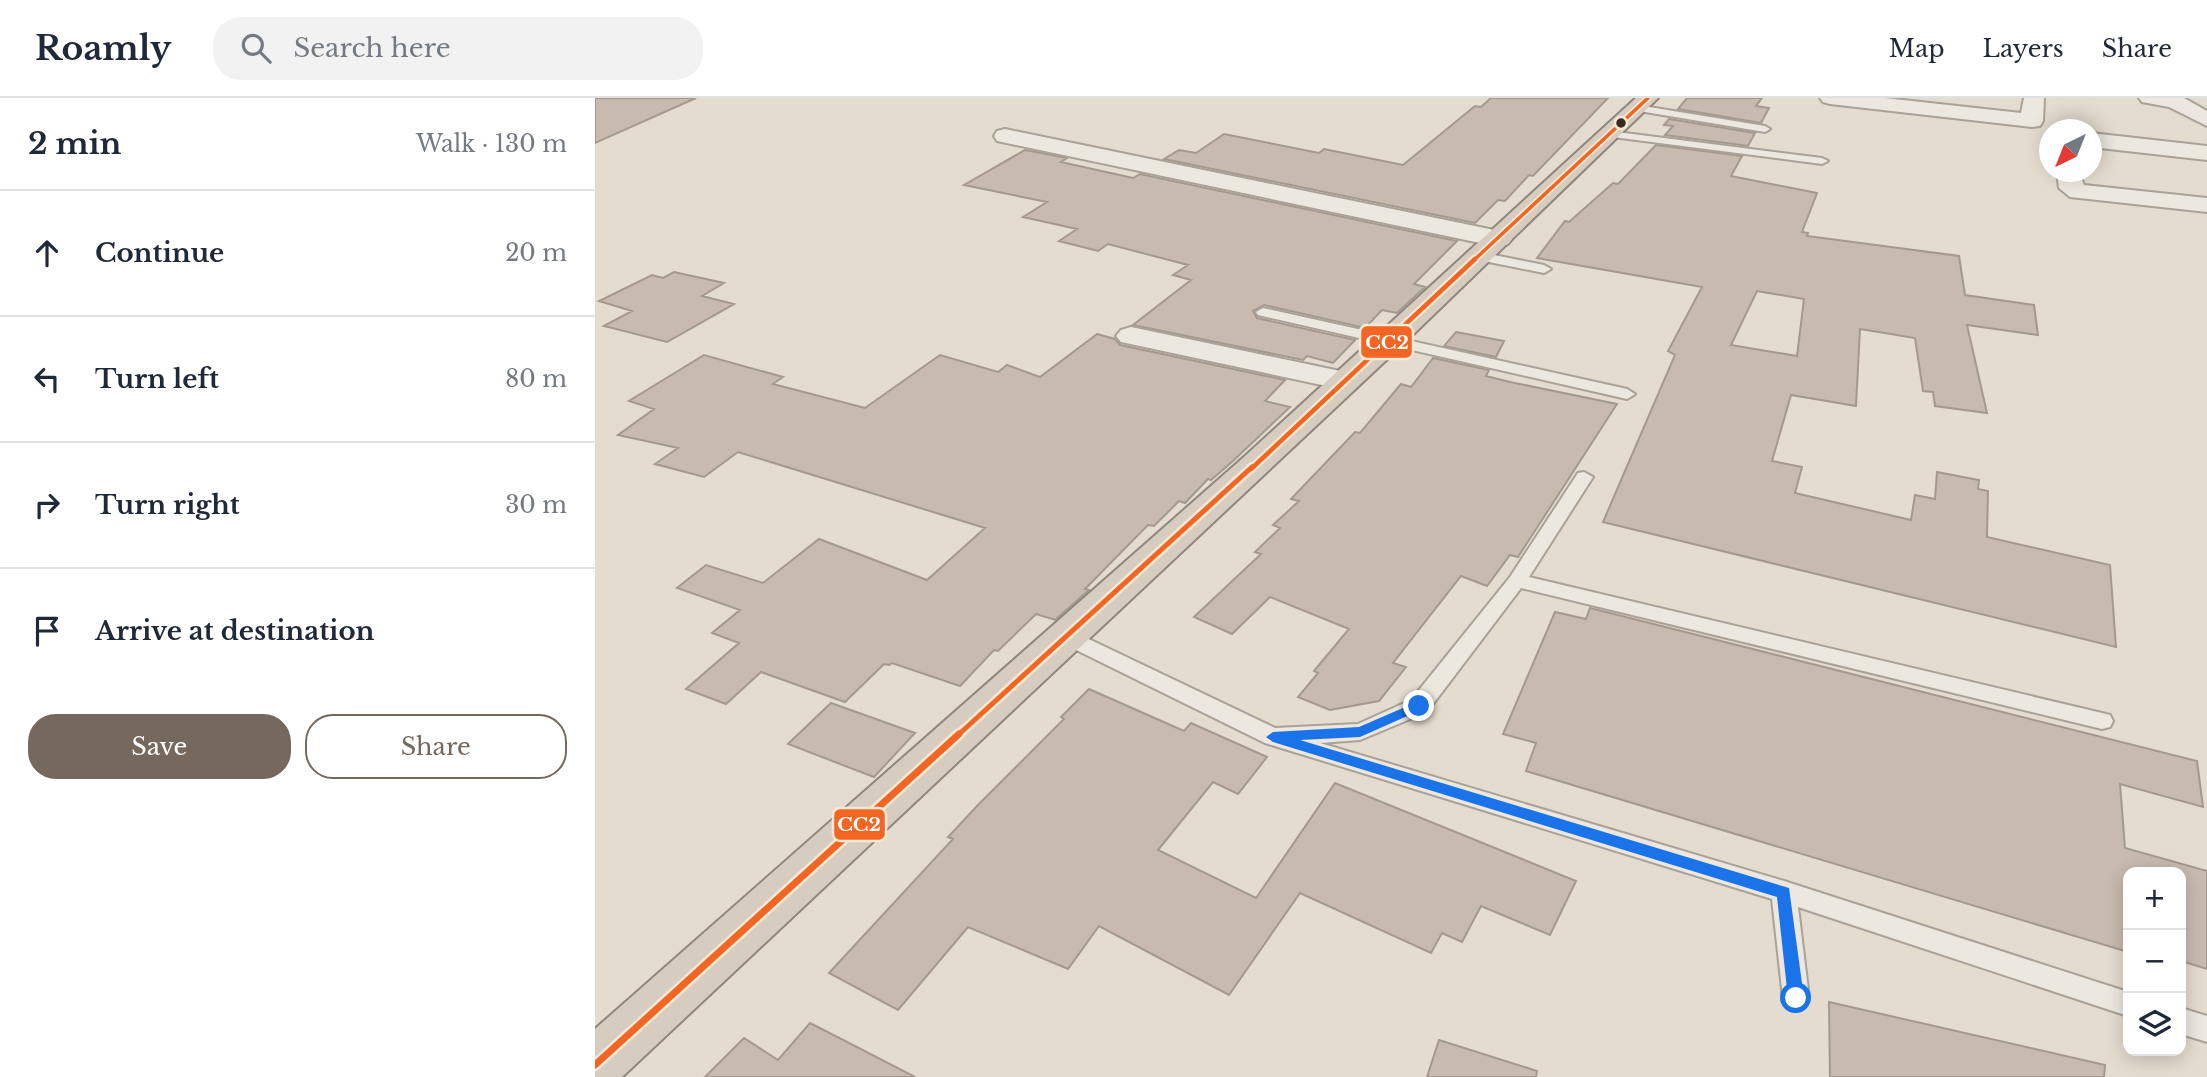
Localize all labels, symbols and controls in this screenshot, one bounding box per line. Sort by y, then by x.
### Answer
search box [213,17,703,80]
text: Roamly [35,28,171,69]
icon: search [237,29,275,67]
text: Search here [293,32,451,64]
text: Map [1889,34,1945,63]
text: Layers [1983,34,2064,63]
text: Share [2102,34,2172,63]
unlabelled marker [1614,116,1628,130]
north arrow [2039,119,2102,182]
text: 2 min [28,125,121,162]
text: Walk · 130 m [416,130,567,158]
icon: ahead [28,234,66,272]
text: Continue [95,237,224,269]
text: 20 m [505,239,567,267]
line badge: CC2 [1360,325,1413,359]
text: CC2 [1365,331,1409,354]
icon: left [28,360,66,398]
text: Turn left [95,363,219,395]
text: 80 m [505,365,567,393]
icon: right [28,486,66,524]
text: Turn right [95,489,240,521]
text: 30 m [505,491,567,519]
icon: arrive [28,612,66,650]
text: Arrive at destination [95,615,375,647]
route end [1403,690,1434,721]
button: Save [28,714,291,779]
button: Share [305,714,567,779]
line badge: CC2 [833,808,886,841]
text: CC2 [837,813,881,836]
map controls [2123,867,2186,1056]
button: + [2123,867,2186,930]
button: − [2123,930,2186,993]
route start [1780,982,1811,1013]
button: layers [2123,993,2186,1056]

